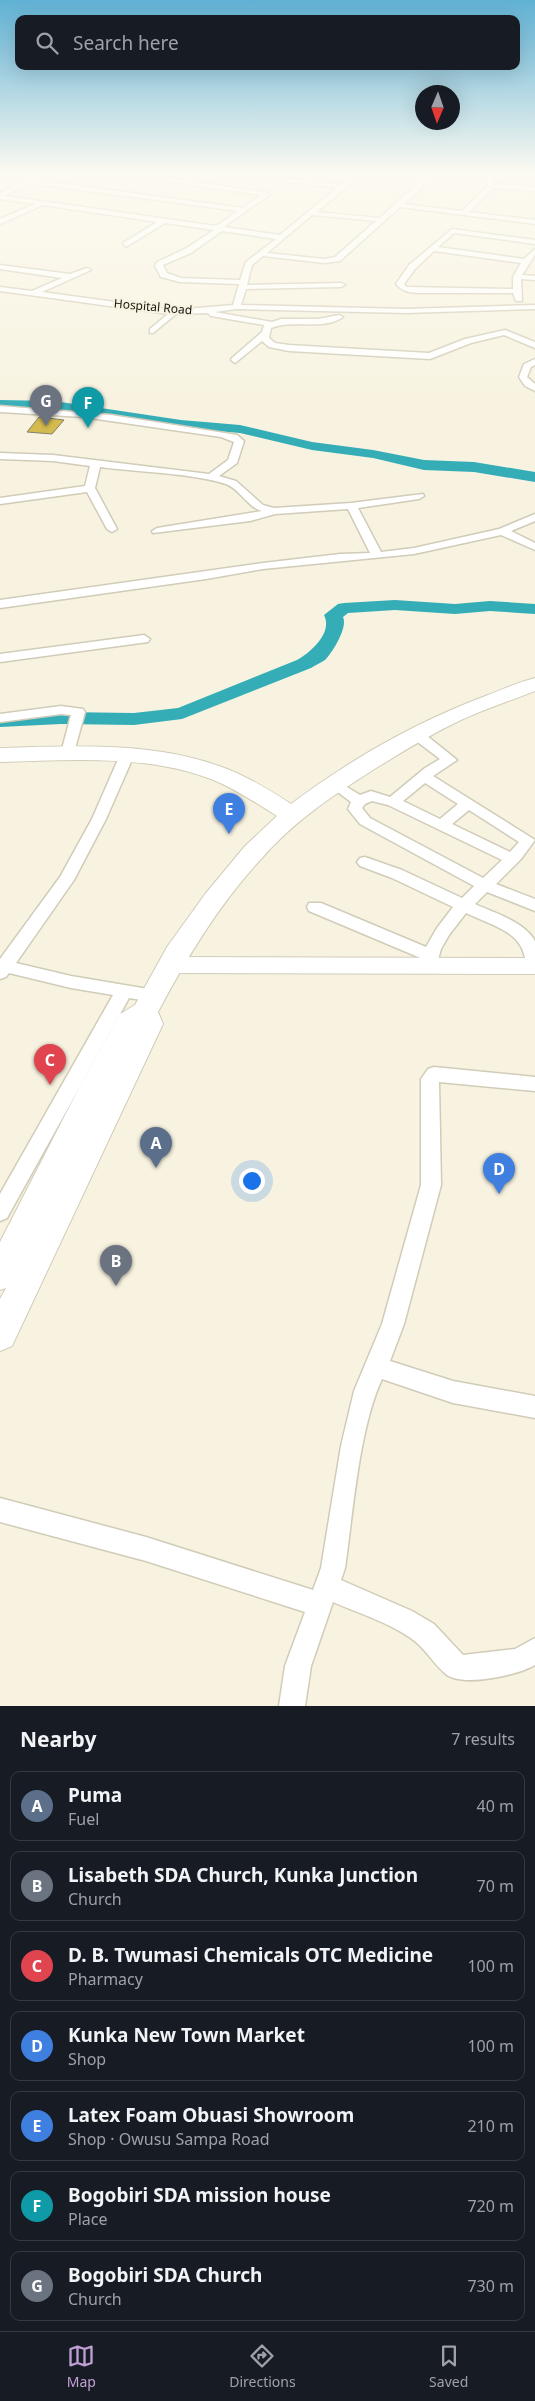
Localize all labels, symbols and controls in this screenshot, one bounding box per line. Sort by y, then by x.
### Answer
search box [15,15,520,70]
icon: search [33,29,61,57]
text: Search here [73,30,179,56]
north arrow [415,85,460,130]
street label: Hospital Road [113,295,193,318]
pin: G [30,385,62,426]
pin: F [72,387,104,428]
pin: E [213,793,245,834]
pin: C [34,1044,66,1085]
pin: A [140,1127,172,1168]
pin: D [483,1153,515,1194]
your location [239,1168,265,1194]
pin: B [100,1245,132,1286]
text: Nearby [20,1725,96,1753]
text: 7 results [451,1728,515,1750]
text: Puma [68,1782,122,1808]
text: A [31,1795,43,1817]
text: 40 m [477,1795,514,1817]
text: Fuel [68,1808,99,1830]
text: Lisabeth SDA Church, Kunka Junction [68,1862,418,1888]
text: B [32,1875,42,1897]
text: 70 m [477,1875,514,1897]
text: Church [68,1888,122,1910]
text: D. B. Twumasi Chemicals OTC Medicine [68,1942,433,1968]
text: C [32,1955,42,1977]
text: 100 m [467,1955,514,1977]
text: Pharmacy [68,1968,143,1990]
text: Kunka New Town Market [68,2022,305,2048]
text: D [31,2035,43,2057]
text: 100 m [467,2035,514,2057]
text: Shop [68,2048,106,2070]
text: Latex Foam Obuasi Showroom [68,2102,354,2128]
text: E [33,2115,41,2137]
text: 210 m [467,2115,514,2137]
text: Shop · Owusu Sampa Road [68,2128,270,2150]
text: Bogobiri SDA mission house [68,2182,331,2208]
text: F [33,2195,41,2217]
text: 720 m [467,2195,514,2217]
text: Place [68,2208,108,2230]
text: Bogobiri SDA Church [68,2262,262,2288]
text: G [31,2275,43,2297]
text: 730 m [467,2275,514,2297]
text: Church [68,2288,122,2310]
tab: Map [67,2342,96,2391]
tab: Directions [229,2342,296,2391]
tab: Saved [429,2342,468,2391]

